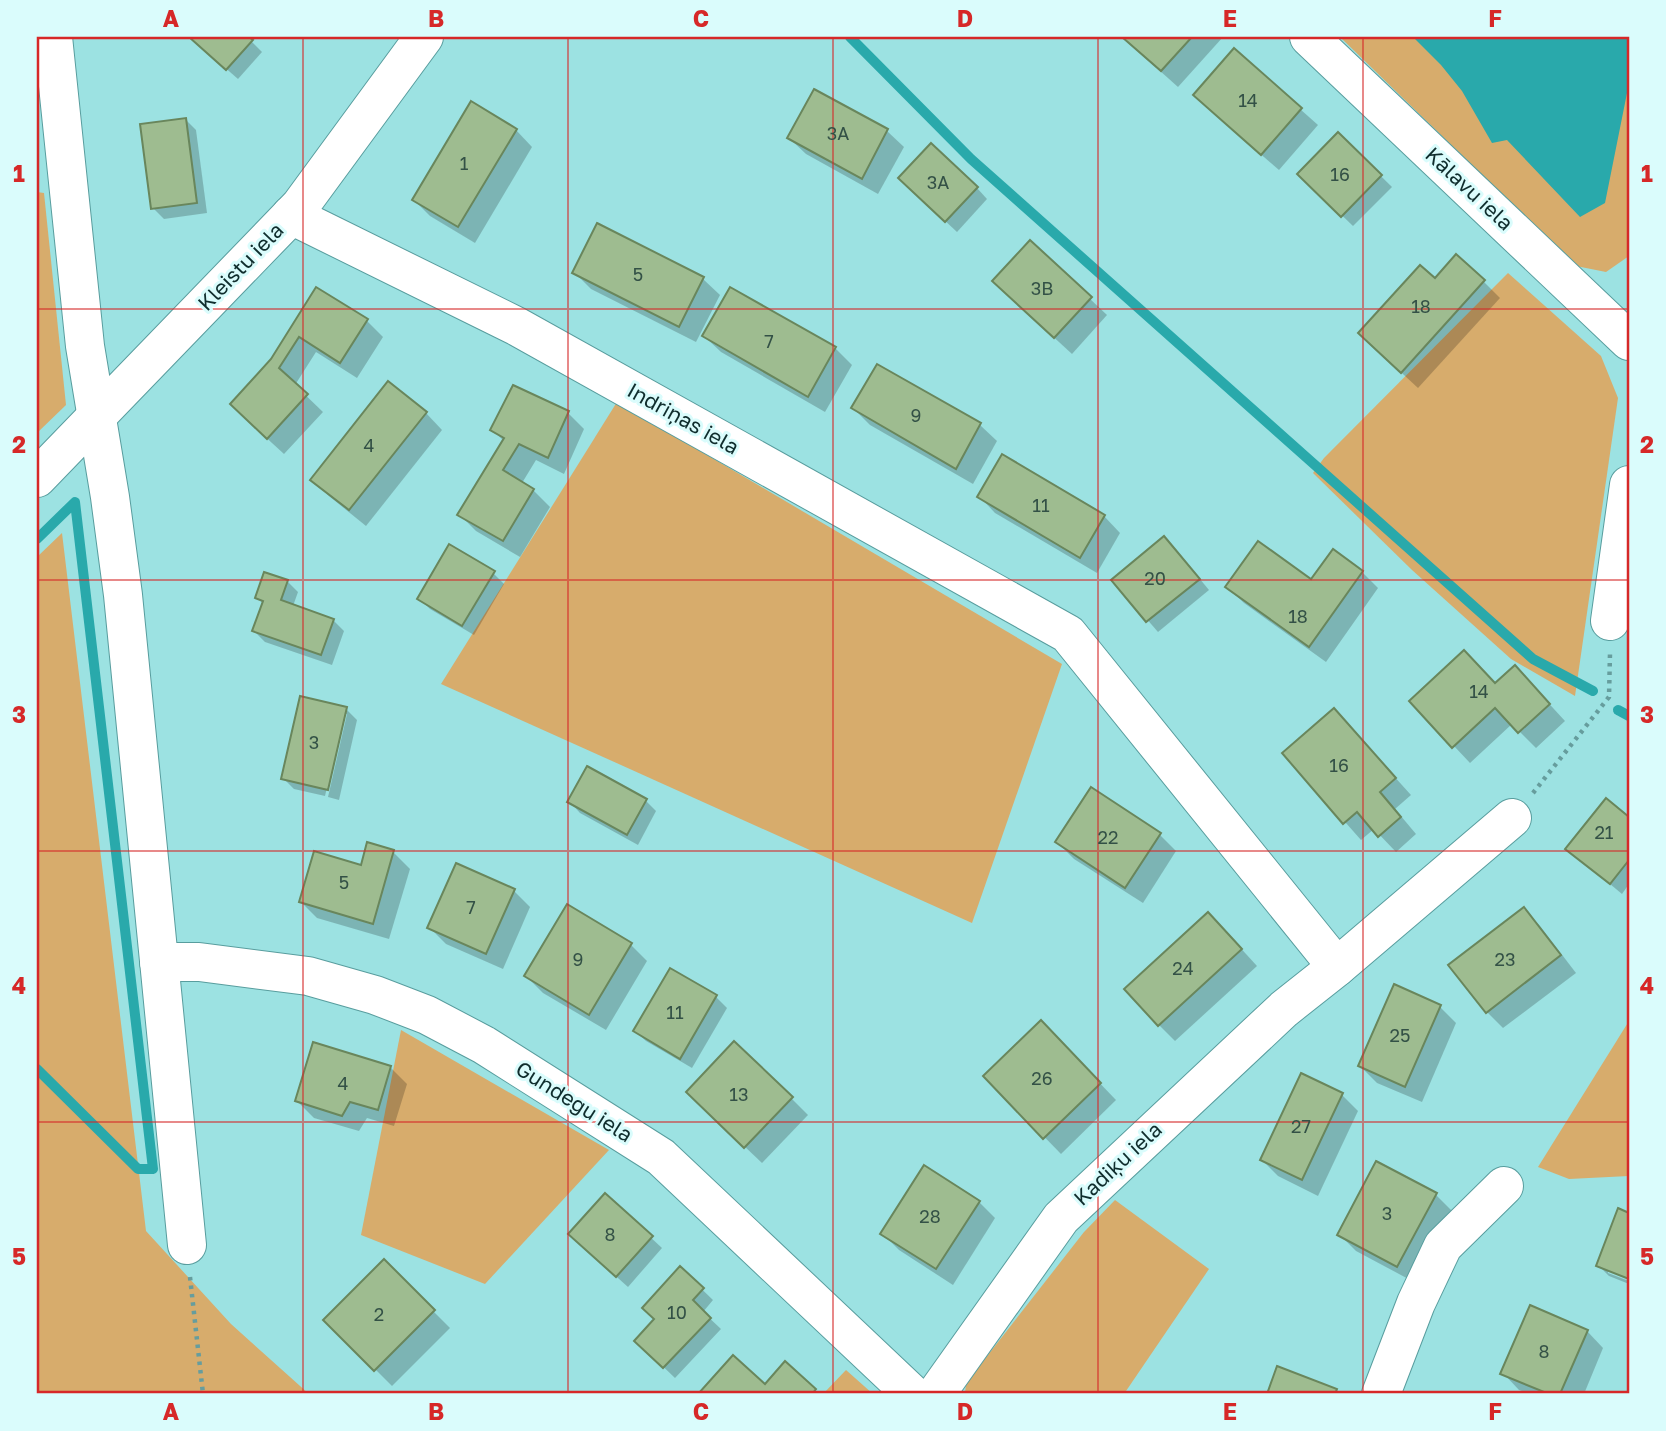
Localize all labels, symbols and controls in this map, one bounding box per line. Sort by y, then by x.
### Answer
text: A [163,4,180,32]
text: B [428,4,444,32]
text: C [693,4,709,32]
text: D [957,4,973,32]
text: E [1223,4,1237,32]
text: F [1488,4,1502,32]
house number: 14 [1238,89,1258,111]
house number: 3A [827,122,849,144]
street label: Kālavu iela [1420,141,1519,235]
house number: 1 [460,152,469,174]
text: 1 [13,159,25,187]
text: 1 [1641,159,1653,187]
house number: 16 [1330,163,1350,185]
house number: 3A [927,171,949,193]
street label: Kleistu iela [192,217,289,316]
house number: 5 [633,263,643,285]
house number: 3B [1031,277,1053,299]
house number: 18 [1411,295,1431,317]
house number: 7 [764,330,774,352]
street label: Indriņas iela [623,377,744,460]
house number: 9 [911,404,921,426]
text: 2 [12,430,26,458]
text: 2 [1640,430,1654,458]
house number: 4 [364,434,375,456]
house number: 11 [1032,494,1050,516]
house number: 20 [1144,567,1166,589]
house number: 18 [1288,605,1308,627]
house number: 14 [1469,680,1489,702]
text: 3 [12,700,26,728]
text: 3 [1640,700,1654,728]
house number: 3 [309,731,319,753]
house number: 16 [1329,754,1349,776]
house number: 21 [1594,821,1614,843]
house number: 22 [1098,826,1118,848]
house number: 5 [339,871,349,893]
house number: 7 [466,896,476,918]
house number: 9 [573,948,583,970]
house number: 23 [1495,948,1515,970]
house number: 24 [1172,957,1194,979]
text: 4 [12,971,26,999]
text: 4 [1640,971,1654,999]
house number: 11 [666,1001,684,1023]
house number: 25 [1390,1024,1410,1046]
street label: Gundegu iela [511,1055,638,1147]
house number: 26 [1031,1067,1053,1089]
house number: 4 [338,1072,349,1094]
house number: 13 [729,1083,749,1105]
house number: 27 [1291,1115,1311,1137]
street label: Kadiķu iela [1068,1116,1167,1211]
house number: 3 [1382,1202,1392,1224]
house number: 28 [919,1205,941,1227]
house number: 8 [605,1223,615,1245]
text: 5 [12,1242,26,1270]
text: 5 [1640,1242,1654,1270]
house number: 10 [667,1301,687,1323]
house number: 2 [374,1303,384,1325]
house number: 8 [1539,1340,1549,1362]
text: A [163,1397,180,1425]
text: B [428,1397,444,1425]
text: C [693,1397,709,1425]
text: D [957,1397,973,1425]
text: E [1223,1397,1237,1425]
text: F [1488,1397,1502,1425]

